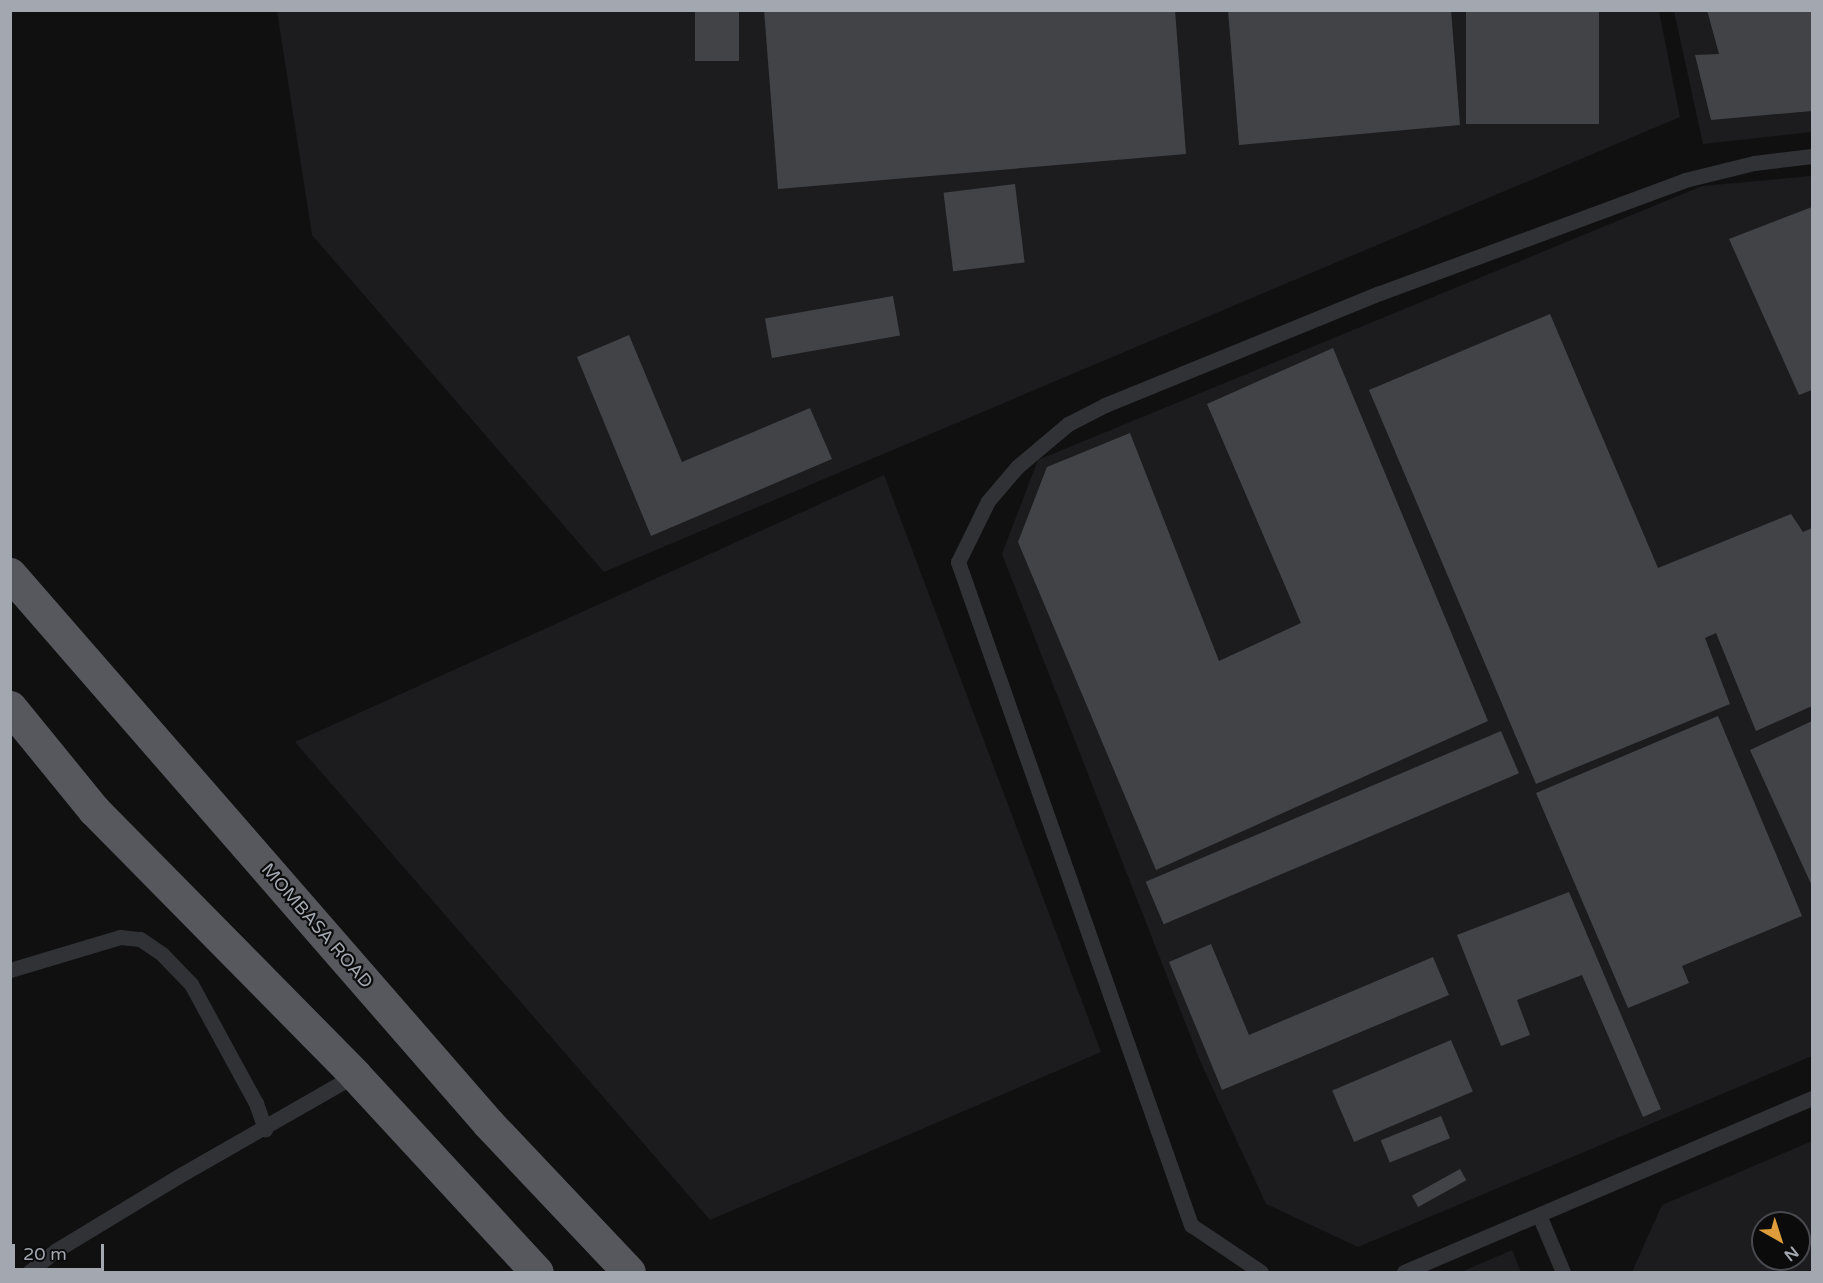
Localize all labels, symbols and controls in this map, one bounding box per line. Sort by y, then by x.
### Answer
street label: MOMBASA ROAD [257,859,377,993]
north arrow [1751,1211,1811,1271]
scale bar [15,1232,106,1270]
text: N [1780,1242,1802,1265]
text: 20 m [23,1243,67,1265]

